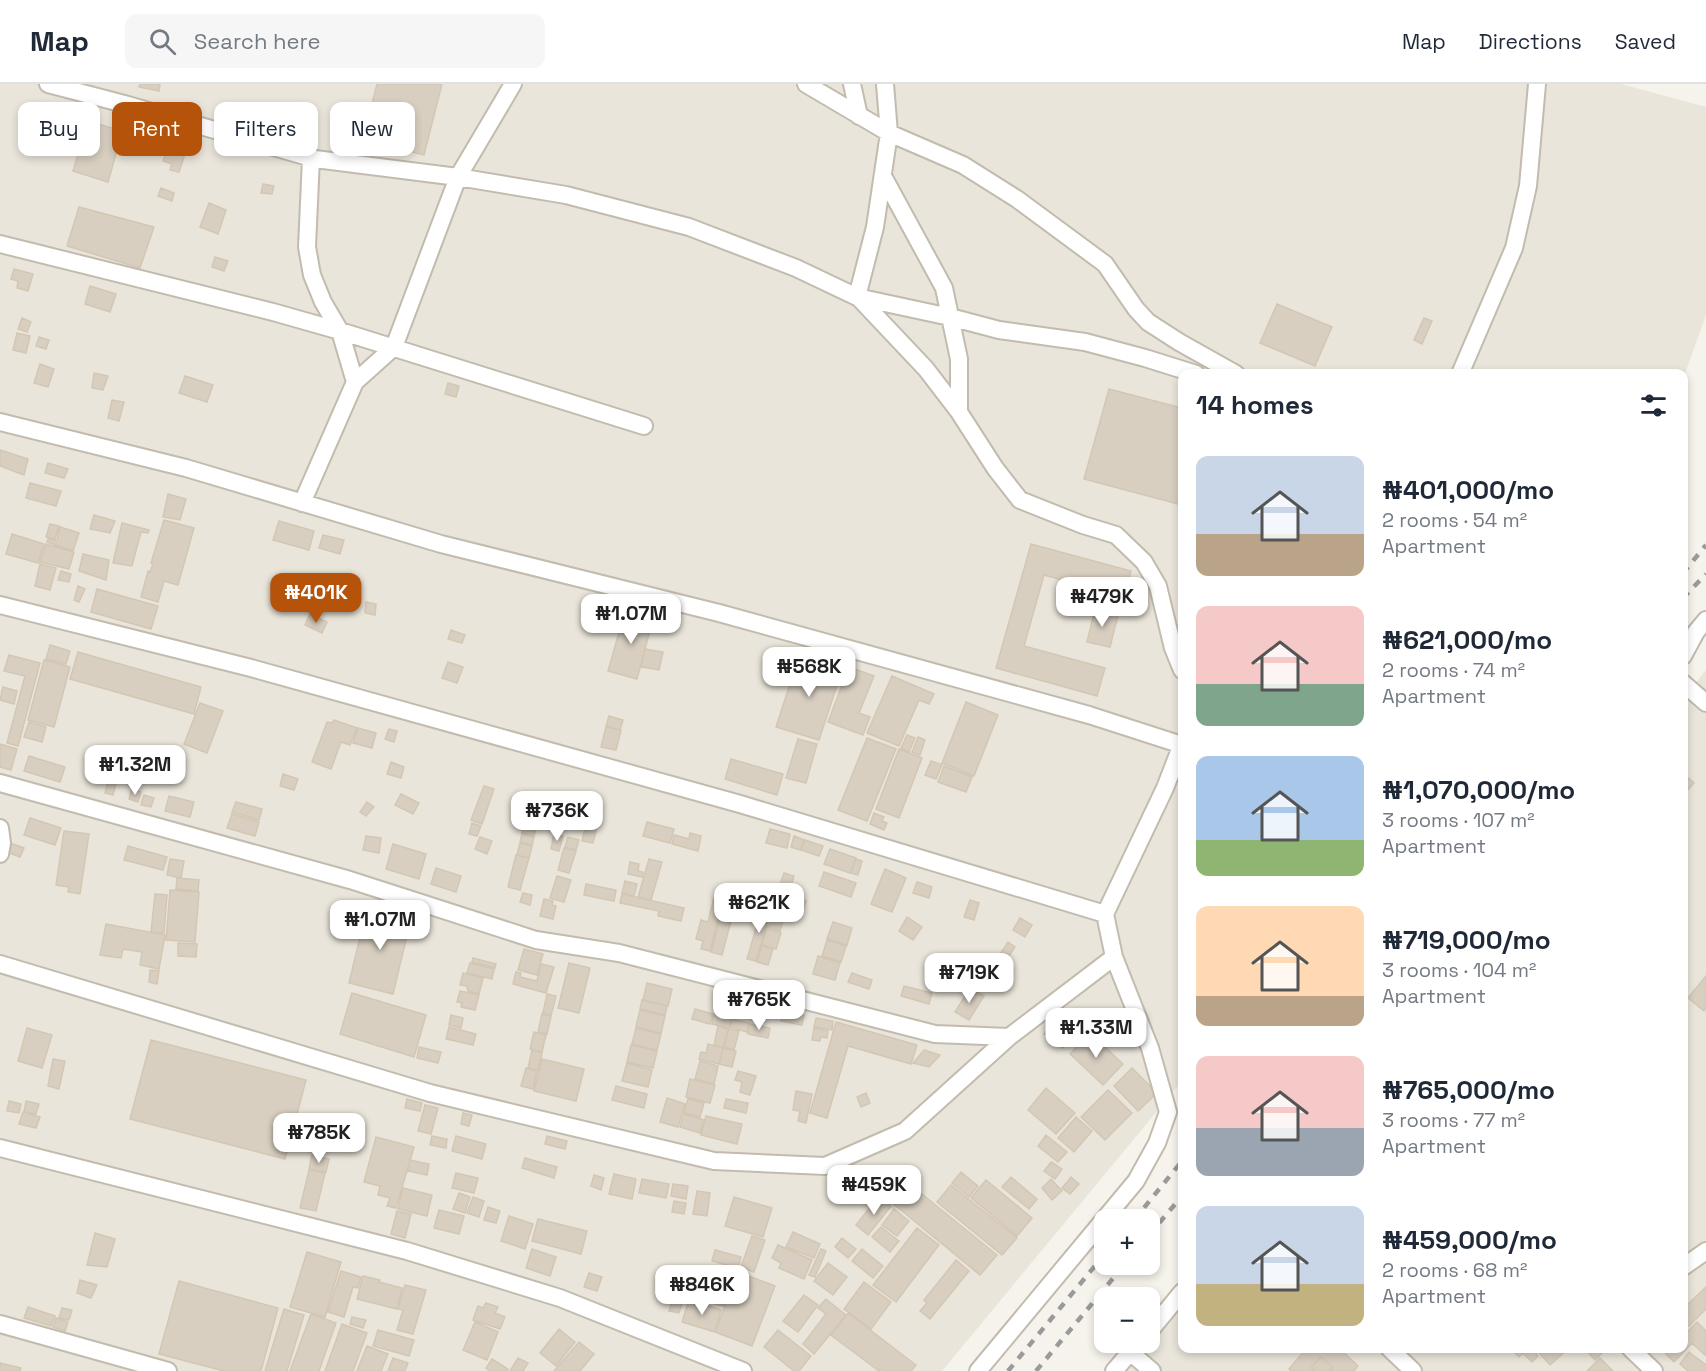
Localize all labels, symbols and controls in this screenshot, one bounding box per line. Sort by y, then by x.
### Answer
search box [125,14,545,68]
text: Map [30,23,89,59]
icon: search [146,25,179,58]
text: Search here [194,27,321,55]
text: Map [1402,28,1446,55]
text: Directions [1479,28,1582,55]
text: Saved [1615,28,1676,55]
chip: Buy [18,102,100,156]
chip: Rent [112,102,202,156]
chip: Filters [214,102,318,156]
chip: New [330,102,415,156]
text: 14 homes [1196,388,1314,422]
icon: filters [1637,389,1670,422]
text: ₦401,000/mo [1382,473,1554,507]
icon: home [1244,480,1316,552]
text: 2 rooms · 54 m² [1382,507,1527,533]
text: Apartment [1382,533,1486,559]
pin: ₦401K [274,573,358,624]
pin: ₦479K [1060,577,1144,628]
text: ₦401K [284,579,348,605]
text: ₦479K [1070,583,1134,609]
pin: ₦1.07M [582,594,680,645]
text: ₦1.07M [595,600,667,626]
text: ₦621,000/mo [1382,623,1552,657]
icon: home [1244,630,1316,702]
pin: ₦568K [767,647,851,698]
text: ₦568K [777,653,842,679]
text: 2 rooms · 74 m² [1382,657,1525,683]
text: Apartment [1382,683,1486,709]
pin: ₦1.32M [86,745,184,796]
text: ₦1.32M [99,751,171,777]
text: ₦1,070,000/mo [1382,773,1575,807]
icon: home [1244,780,1316,852]
pin: ₦736K [515,791,599,842]
text: ₦736K [525,797,589,823]
text: 3 rooms · 107 m² [1382,807,1535,833]
text: Apartment [1382,833,1486,859]
pin: ₦621K [717,883,801,934]
text: ₦621K [728,889,790,915]
pin: ₦1.07M [331,900,429,951]
text: ₦1.07M [344,906,416,932]
text: ₦719,000/mo [1382,923,1551,957]
icon: home [1244,930,1316,1002]
pin: ₦719K [927,953,1011,1004]
text: 3 rooms · 104 m² [1382,957,1536,983]
text: ₦719K [939,959,999,985]
pin: ₦765K [717,980,801,1031]
text: Apartment [1382,983,1486,1009]
text: ₦765K [727,986,791,1012]
pin: ₦1.33M [1047,1008,1145,1059]
text: ₦1.33M [1059,1014,1133,1040]
text: ₦765,000/mo [1382,1073,1555,1107]
icon: home [1244,1080,1316,1152]
text: 3 rooms · 77 m² [1382,1107,1525,1133]
pin: ₦785K [277,1113,361,1164]
text: ₦785K [287,1119,351,1145]
text: Apartment [1382,1133,1486,1159]
pin: ₦459K [832,1165,916,1216]
text: ₦459K [841,1171,907,1197]
map controls [1094,1209,1160,1353]
button: + [1094,1209,1160,1275]
text: ₦459,000/mo [1382,1223,1557,1257]
icon: home [1244,1230,1316,1302]
text: 2 rooms · 68 m² [1382,1257,1527,1283]
pin: ₦846K [660,1265,744,1316]
text: ₦846K [669,1271,735,1297]
text: Apartment [1382,1283,1486,1309]
button: − [1094,1287,1160,1353]

